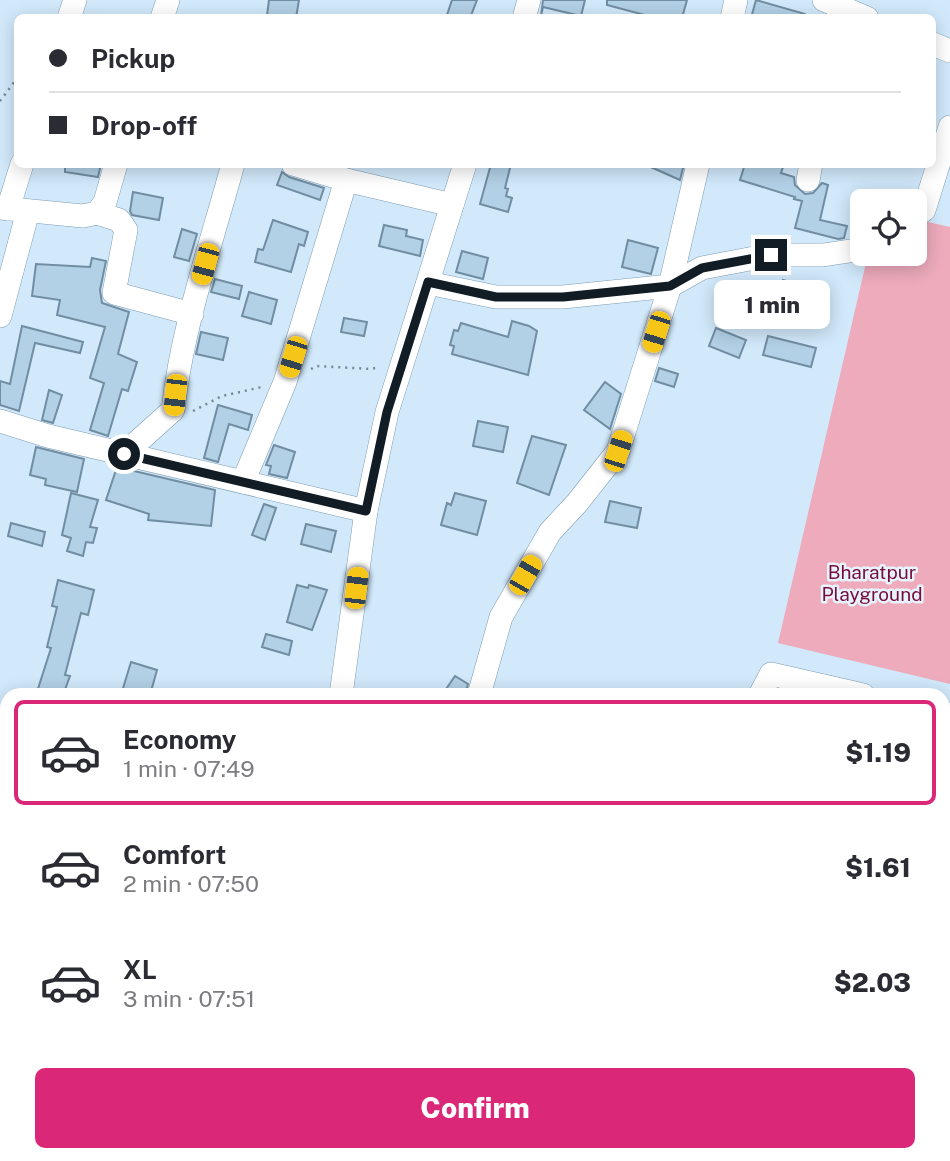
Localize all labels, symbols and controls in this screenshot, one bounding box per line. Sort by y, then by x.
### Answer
text: Pickup [91,43,175,74]
text: Drop-off [91,110,197,141]
map controls [850,189,927,266]
button: locate [850,189,927,266]
route end [755,239,787,271]
car [190,241,221,287]
callout: 1 min [713,280,829,328]
text: 1 min [744,291,800,318]
car [640,309,673,355]
car [277,334,310,380]
car [163,373,188,417]
car [602,428,635,474]
route start [108,438,140,470]
car [506,552,545,598]
park label: Bharatpur Playground [821,561,923,605]
car [344,566,369,610]
icon: car [39,721,102,784]
text: Economy [123,724,236,755]
text: $1.19 [845,737,911,768]
text: 1 min · 07:49 [123,755,255,782]
icon: car [39,836,102,899]
text: Comfort [123,839,226,870]
text: $1.61 [845,852,911,883]
text: 2 min · 07:50 [123,870,259,897]
icon: car [39,951,102,1014]
text: XL [123,954,157,985]
text: $2.03 [834,967,911,998]
text: 3 min · 07:51 [123,985,255,1012]
button: Confirm [35,1068,915,1148]

